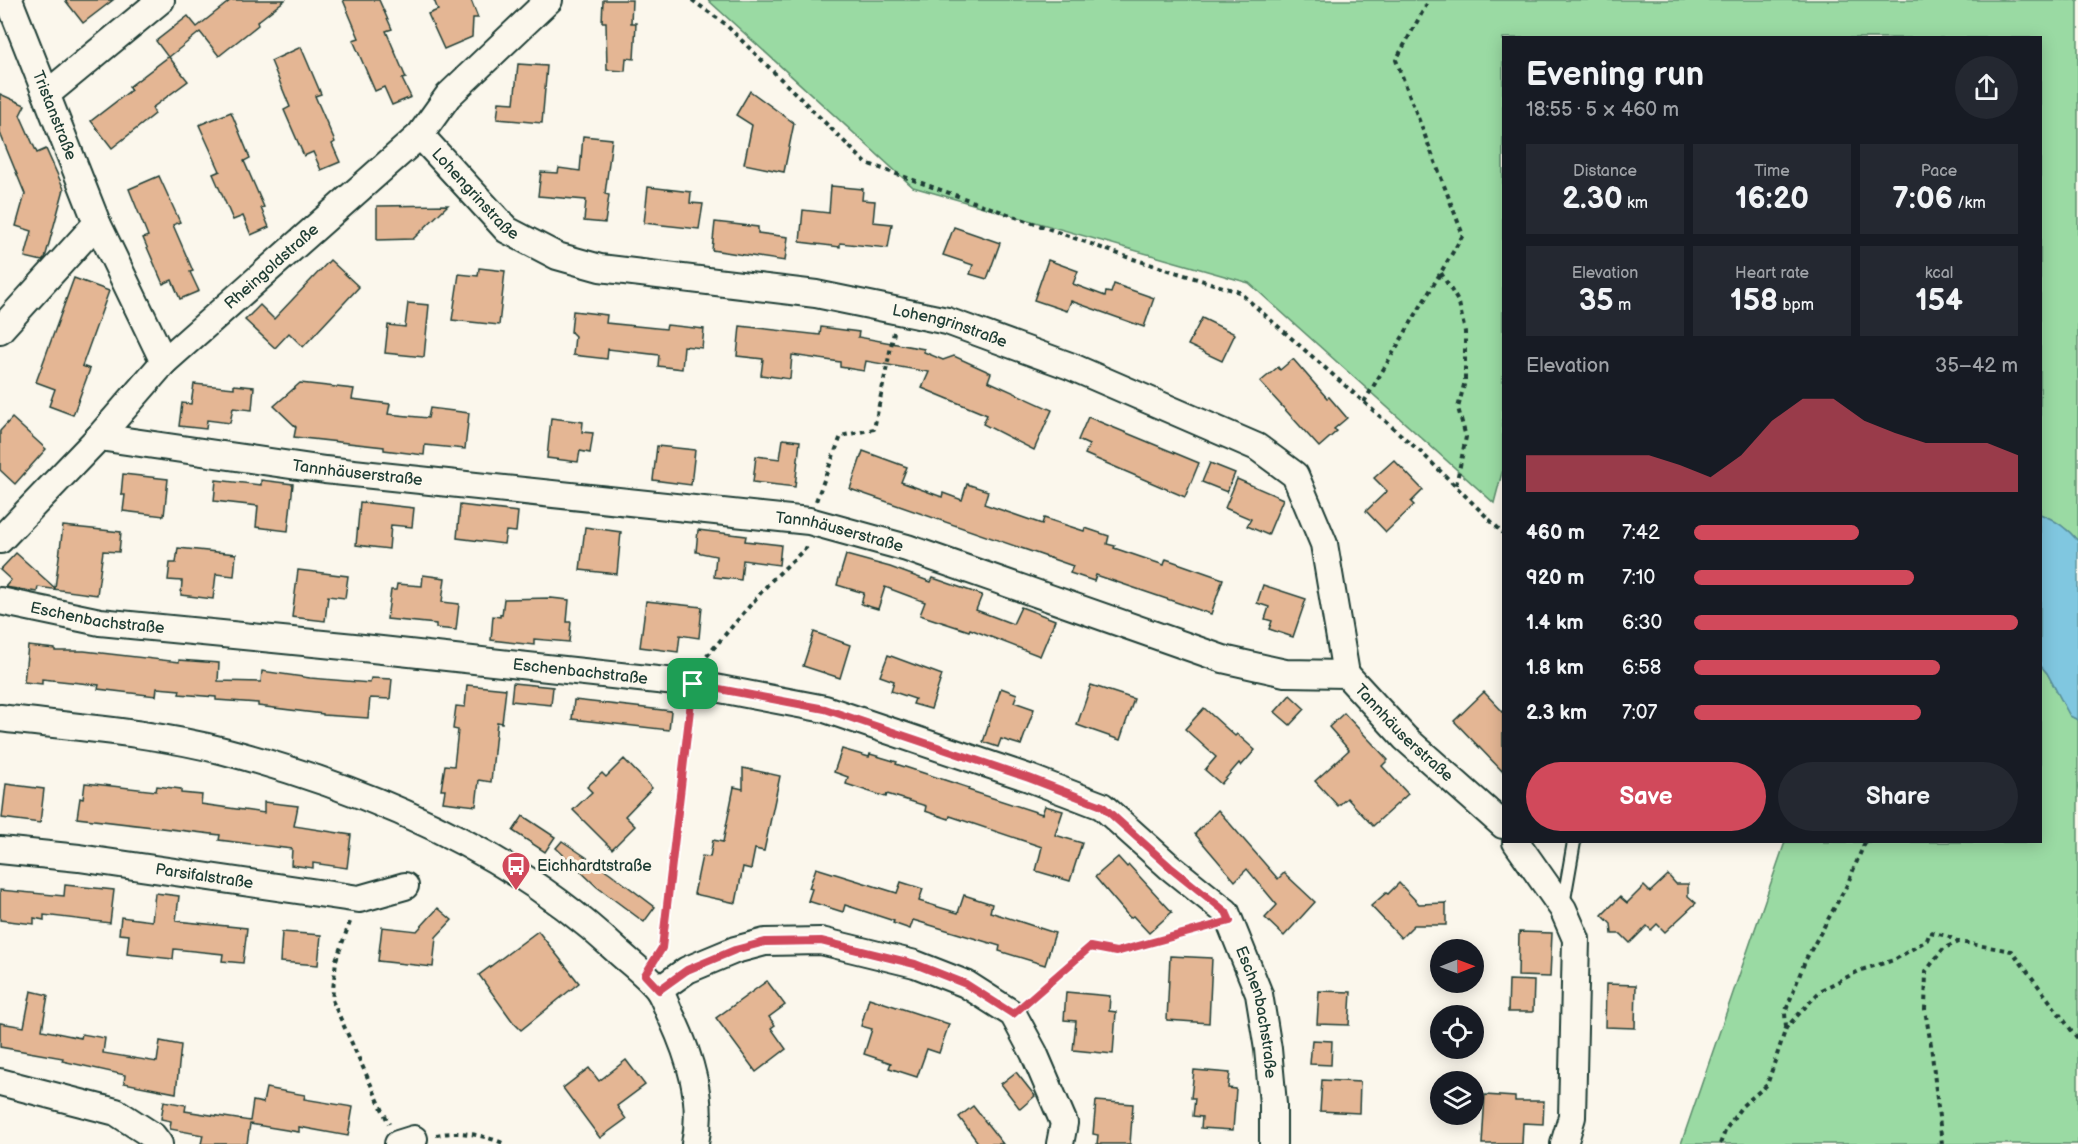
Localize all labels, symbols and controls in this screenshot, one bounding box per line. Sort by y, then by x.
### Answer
text: Evening run [1526,55,1704,95]
button: share [1955,56,2018,119]
street label: Tristanstraße [28,68,81,163]
text: 18:55 · 5 × 460 m [1526,98,1679,122]
street label: Lohengrinstraße [428,145,522,244]
text: Distance [1573,162,1637,181]
text: Time [1754,162,1790,181]
text: Pace [1921,162,1957,181]
text: 2.30 [1562,181,1623,217]
text: 16:20 [1735,181,1809,217]
text: 7:06 [1892,181,1953,217]
text: km [1623,194,1648,213]
text: /km [1953,194,1986,213]
street label: Rheingoldstraße [221,220,323,313]
text: Elevation [1572,264,1638,283]
text: Heart rate [1735,264,1809,283]
text: kcal [1925,264,1953,283]
text: 35 [1579,283,1614,319]
text: 158 [1730,283,1778,319]
text: 154 [1915,283,1963,319]
text: m [1614,296,1631,315]
text: bpm [1778,296,1814,315]
street label: Lohengrinstraße [891,300,1010,352]
text: Elevation [1526,354,1609,378]
text: 35–42 m [1935,354,2018,378]
street label: Tannhäuserstraße [291,456,424,490]
street label: Tannhäuserstraße [775,508,906,556]
text: 460 m [1526,521,1585,545]
text: 7:42 [1622,521,1660,545]
text: 920 m [1526,566,1584,590]
text: 7:10 [1622,566,1655,590]
street label: Eschenbachstraße [28,598,166,638]
text: 1.4 km [1526,611,1584,635]
text: 6:30 [1622,611,1662,635]
street label: Eschenbachstraße [512,655,649,688]
text: 1.8 km [1526,656,1584,680]
text: 6:58 [1622,656,1661,680]
pin [667,658,718,709]
icon: arrive [676,667,709,700]
street label: Tannhäuserstraße [1351,680,1457,786]
text: 2.3 km [1526,701,1587,725]
text: 7:07 [1622,701,1657,725]
button: Save [1526,762,1766,831]
button: Share [1778,762,2018,831]
bus stop icon: Eichhardtstraße [500,850,532,892]
place label: Eichhardtstraße [537,857,652,876]
street label: Parsifalstraße [154,860,255,893]
north arrow [1430,939,1484,993]
map controls [1430,939,1484,1125]
street label: Eschenbachstraße [1231,943,1280,1079]
button: locate [1430,1005,1484,1059]
button: layers [1430,1071,1484,1125]

